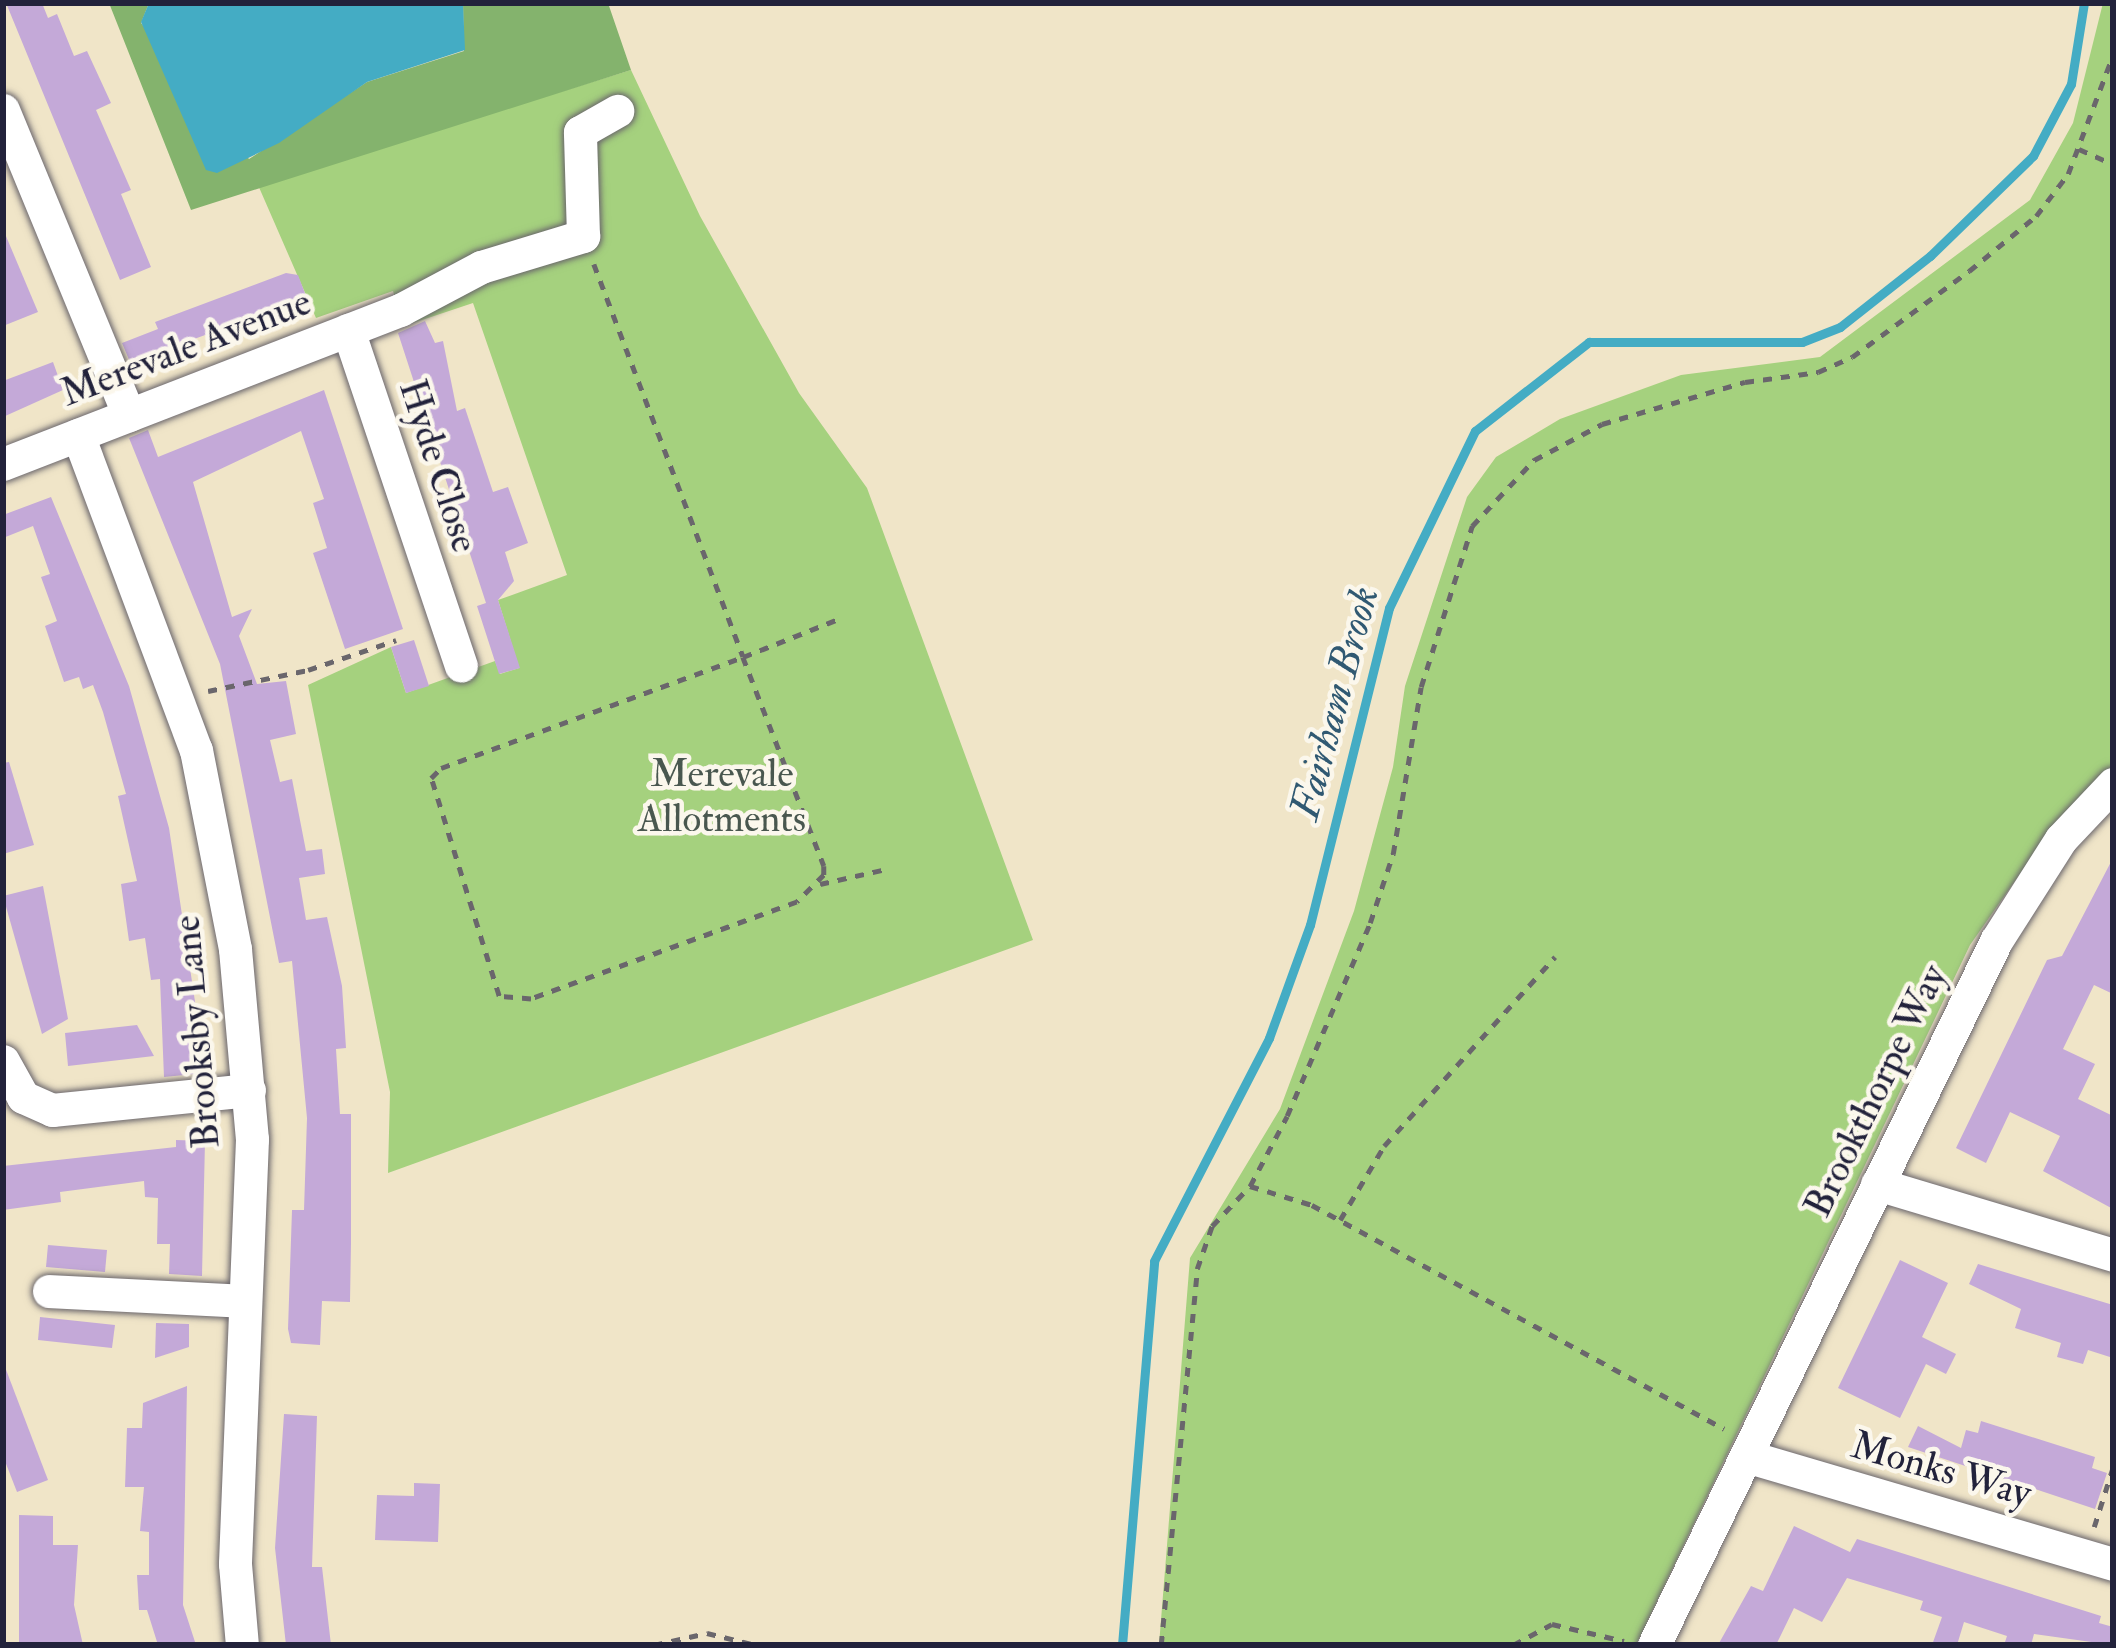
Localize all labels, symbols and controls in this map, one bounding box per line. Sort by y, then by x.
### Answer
street label: Merevale Avenue [54,279,318,417]
street label: Hyde Close [388,374,488,558]
water label: Fairham Brook [1280,581,1390,825]
park label: Merevale Allotments [638,752,806,843]
street label: Brooksby Lane [163,913,231,1151]
street label: Brookthorpe Way [1795,957,1957,1225]
street label: Monks Way [1846,1422,2036,1518]

